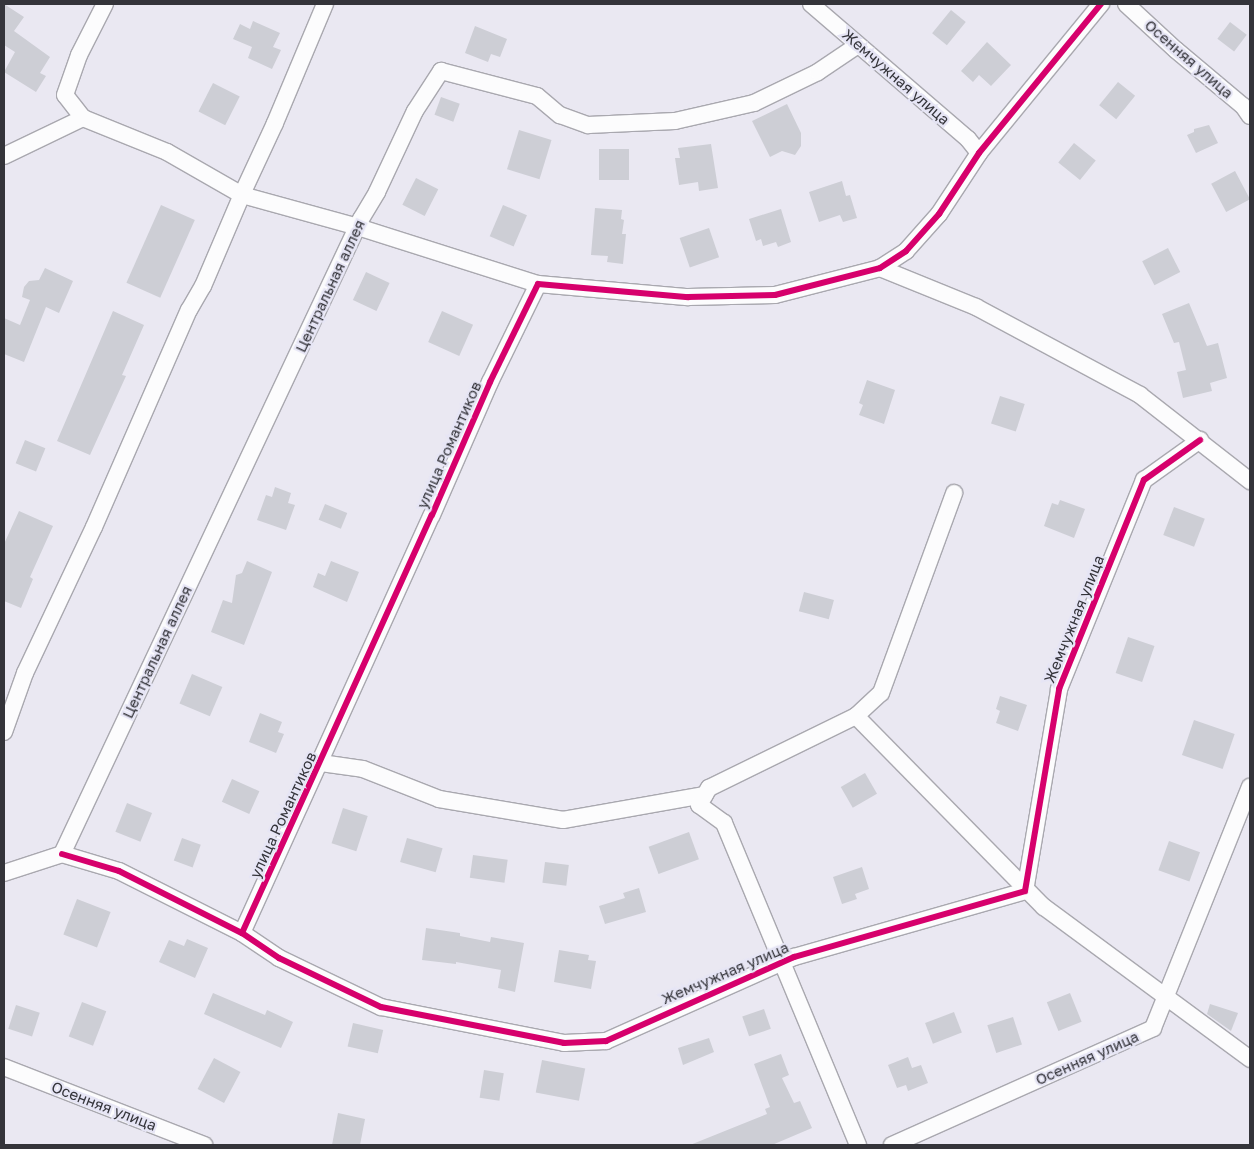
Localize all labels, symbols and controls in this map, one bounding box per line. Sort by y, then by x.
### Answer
street label: Осенняя улица [1141,16,1237,102]
street label: Жемчужная улица [839,25,953,129]
street label: Центральная аллея [291,217,369,355]
street label: улица Романтиков [413,379,485,511]
street label: Жемчужная улица [1040,552,1108,686]
street label: Центральная аллея [118,583,196,721]
street label: улица Романтиков [246,749,320,881]
street label: Жемчужная улица [659,938,791,1008]
street label: Осенняя улица [1033,1027,1141,1089]
street label: Осенняя улица [49,1078,159,1134]

